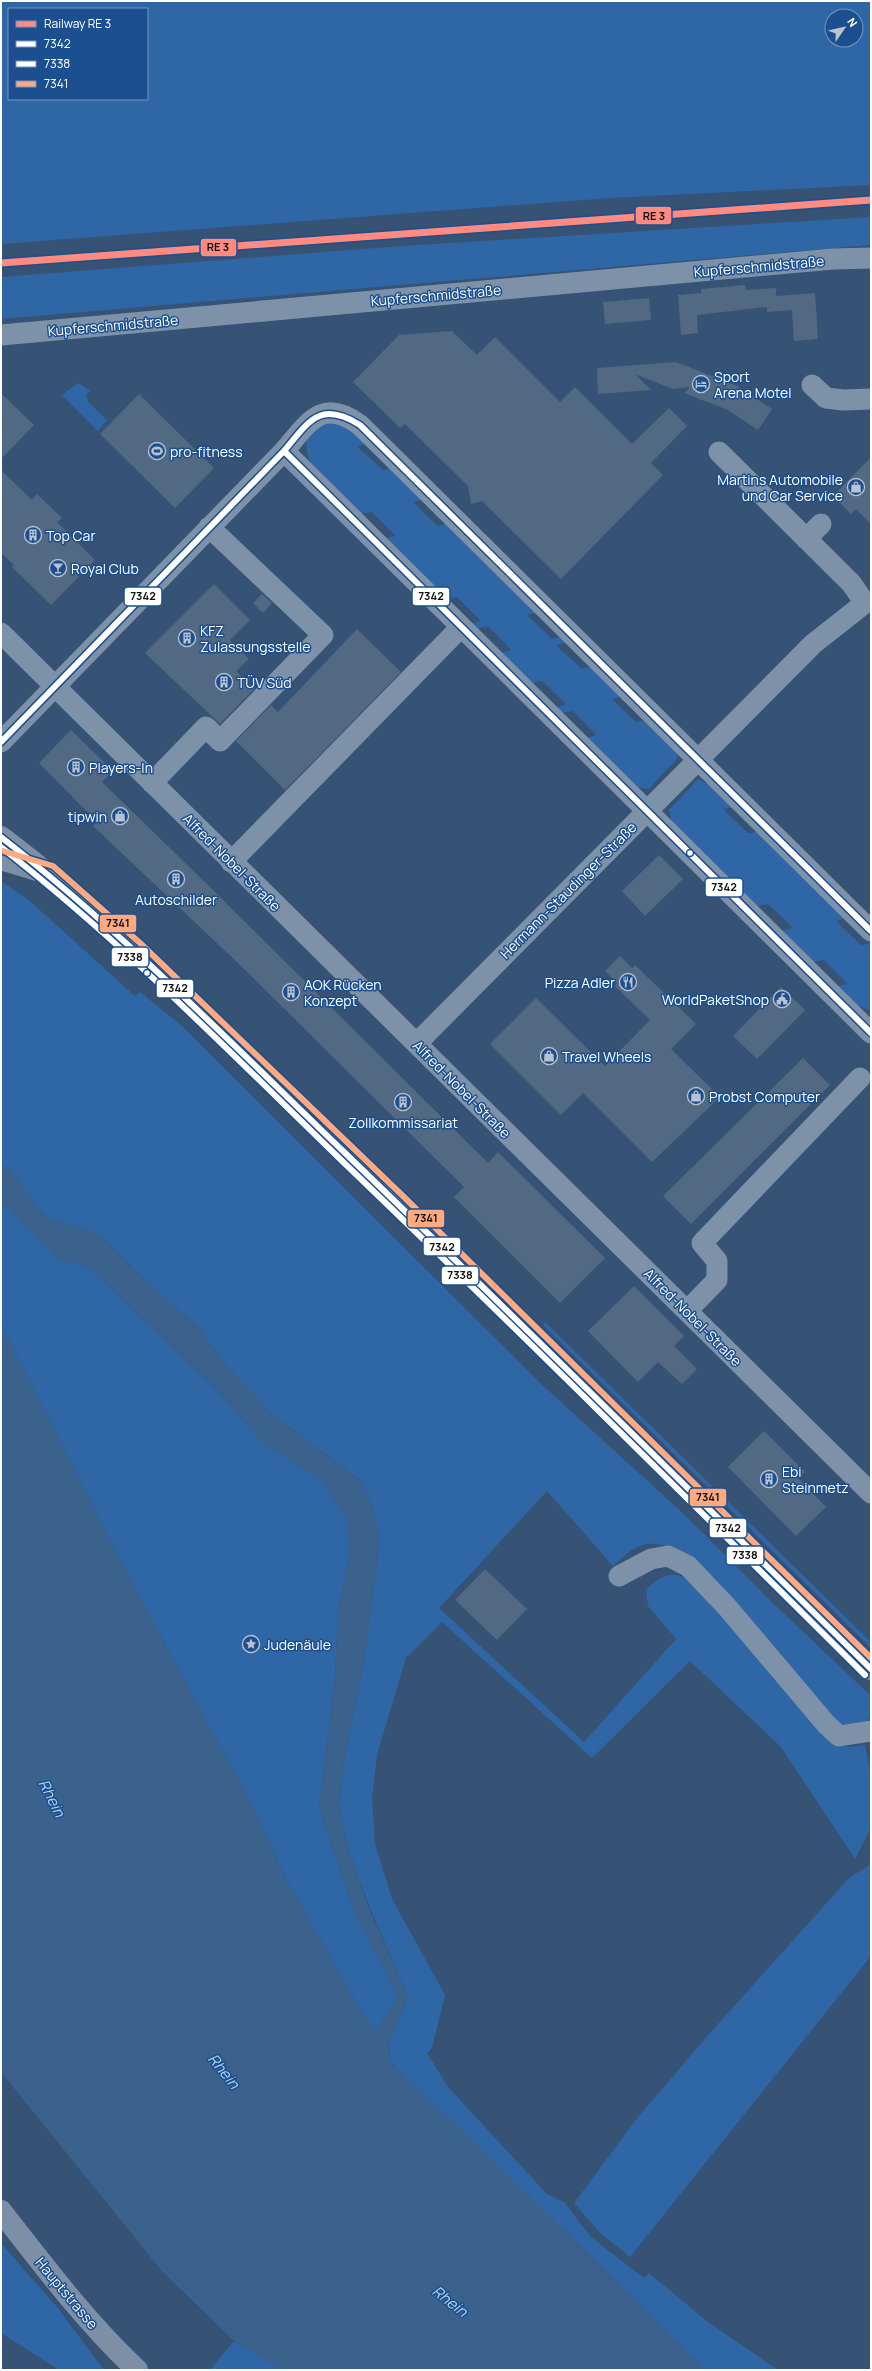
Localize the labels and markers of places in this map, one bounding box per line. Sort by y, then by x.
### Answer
place label: Sport Arena Motel [714,367,791,402]
hotel icon: Sport Arena Motel [691,374,711,394]
sports icon: pro-fitness [147,441,167,461]
place label: pro-fitness [170,442,243,461]
place label: Martins Automobile und Car Service [717,470,843,505]
shop icon: Martins Automobile und Car Service [846,477,866,497]
building icon: Top Car [23,525,43,545]
place label: Top Car [46,526,95,545]
bar icon: Royal Club [48,558,68,578]
place label: Royal Club [71,559,139,578]
place label: KFZ Zulassungsstelle [200,621,311,656]
building icon: KFZ Zulassungsstelle [177,628,197,648]
building icon: TÜV Süd [214,672,234,692]
place label: TÜV Süd [237,673,292,692]
building icon: Players-In [66,757,86,777]
place label: Players-In [89,758,153,777]
shop icon: tipwin [110,806,130,826]
place label: tipwin [68,807,107,826]
unlabelled marker [685,848,695,858]
building icon: Autoschilder [166,869,186,889]
place label: Autoschilder [135,890,217,909]
unlabelled marker [142,968,152,978]
restaurant icon: Pizza Adler [618,972,638,992]
place label: Pizza Adler [545,973,615,992]
place label: AOK Rücken Konzept [304,975,382,1010]
building icon: AOK Rücken Konzept [281,982,301,1002]
public building icon: WorldPaketShop [772,989,792,1009]
place label: WorldPaketShop [662,990,769,1009]
shop icon: Travel Wheels [539,1046,559,1066]
place label: Travel Wheels [562,1047,651,1066]
shop icon: Probst Computer [686,1086,706,1106]
place label: Probst Computer [709,1087,820,1106]
building icon: Zollkommissariat [393,1092,413,1112]
place label: Zollkommissariat [348,1113,458,1132]
place label: Ebi Steinmetz [782,1462,849,1497]
building icon: Ebi Steinmetz [759,1469,779,1489]
place icon: Judenäule [241,1634,261,1654]
place label: Judenäule [264,1635,331,1654]

